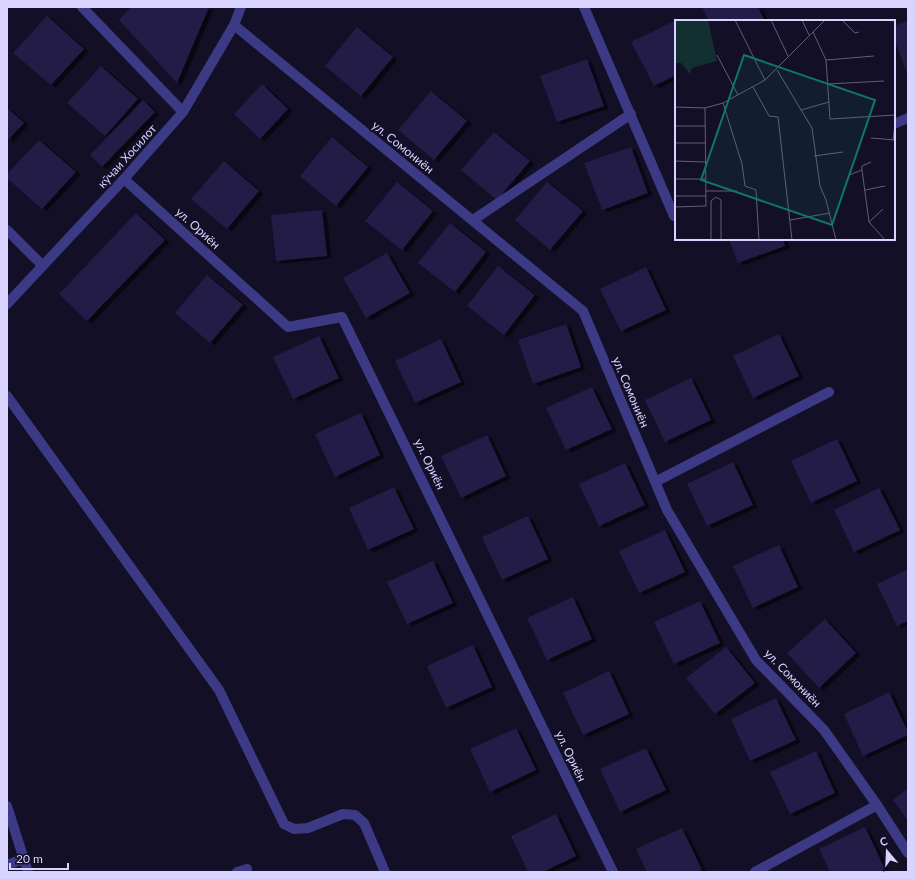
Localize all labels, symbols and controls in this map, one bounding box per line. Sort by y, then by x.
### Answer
inset map [675,20,895,240]
street label: ул. Сомониён [369,117,437,177]
street label: кӯчаи Хосилот [94,121,160,191]
street label: ул. Ориён [173,204,223,252]
street label: ул. Сомониён [609,354,653,430]
street label: ул. Ориён [411,436,449,492]
street label: ул. Сомониён [761,646,825,710]
street label: ул. Ориён [552,728,590,784]
north arrow [867,831,907,871]
text: С [878,834,890,848]
scale bar [10,845,68,871]
text: 20 m [16,851,43,866]

